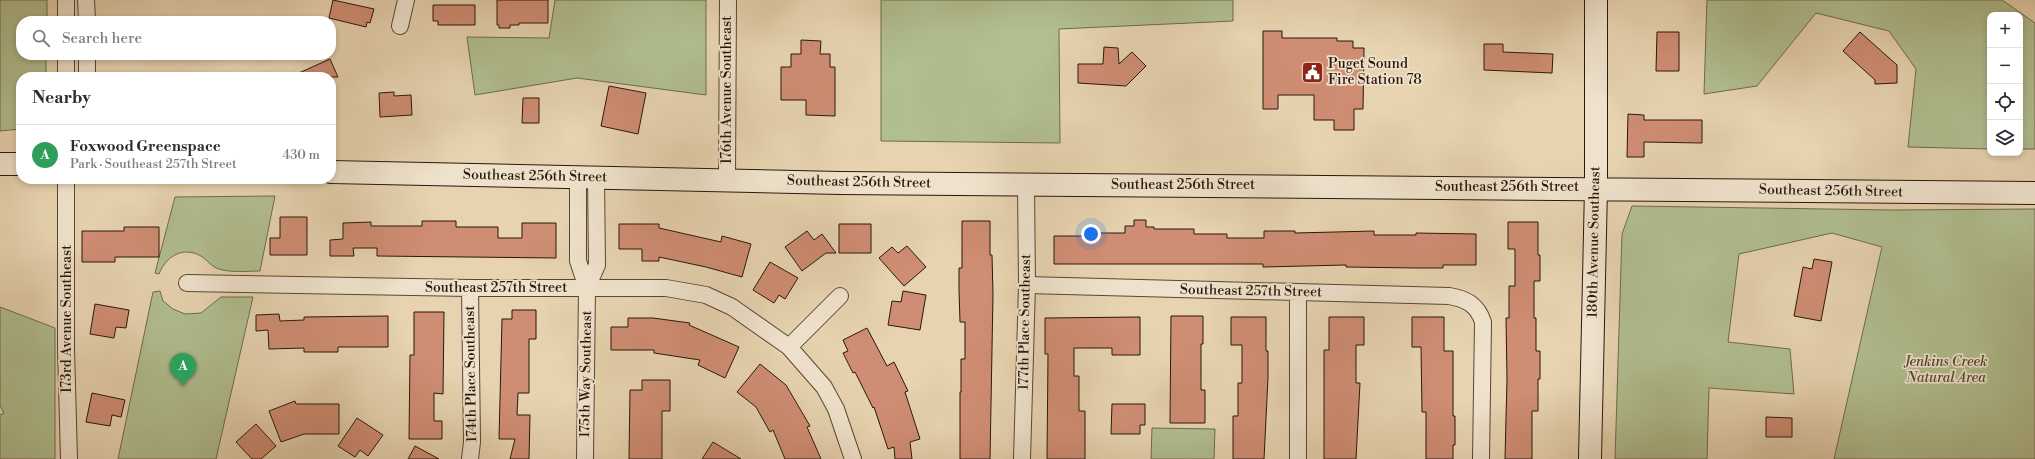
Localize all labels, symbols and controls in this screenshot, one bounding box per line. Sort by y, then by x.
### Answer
map controls [1987,12,2023,156]
button: + [1987,12,2023,48]
search box [16,16,336,60]
street label: 176th Avenue Southeast [718,16,736,164]
icon: search [30,27,52,49]
text: Search here [62,29,142,48]
button: − [1987,48,2023,84]
place label: Puget Sound Fire Station 78 [1328,55,1422,89]
public building icon: Puget Sound Fire Station 78 [1300,59,1326,85]
button: locate [1987,84,2023,120]
text: Nearby [32,87,91,109]
button: layers [1987,120,2023,156]
text: Foxwood Greenspace [70,137,221,156]
text: A [40,147,50,163]
text: 430 m [282,147,320,163]
text: Park · Southeast 257th Street [70,156,237,172]
street label: Southeast 256th Street [463,166,607,186]
street label: 180th Avenue Southeast [1584,166,1604,318]
street label: Southeast 256th Street [787,172,931,192]
street label: Southeast 256th Street [1111,176,1255,194]
street label: Southeast 256th Street [1435,178,1579,196]
street label: Southeast 256th Street [1759,181,1903,201]
your location [1081,224,1101,244]
street label: 173rd Avenue Southeast [58,245,76,393]
street label: 177th Place Southeast [1015,254,1035,390]
street label: Southeast 257th Street [425,279,567,297]
street label: Southeast 257th Street [1180,281,1322,301]
street label: 174th Place Southeast [461,305,481,443]
street label: 175th Way Southeast [576,310,596,438]
pin: A [170,353,196,386]
park label: Jenkins Creek Natural Area [1903,353,1987,387]

